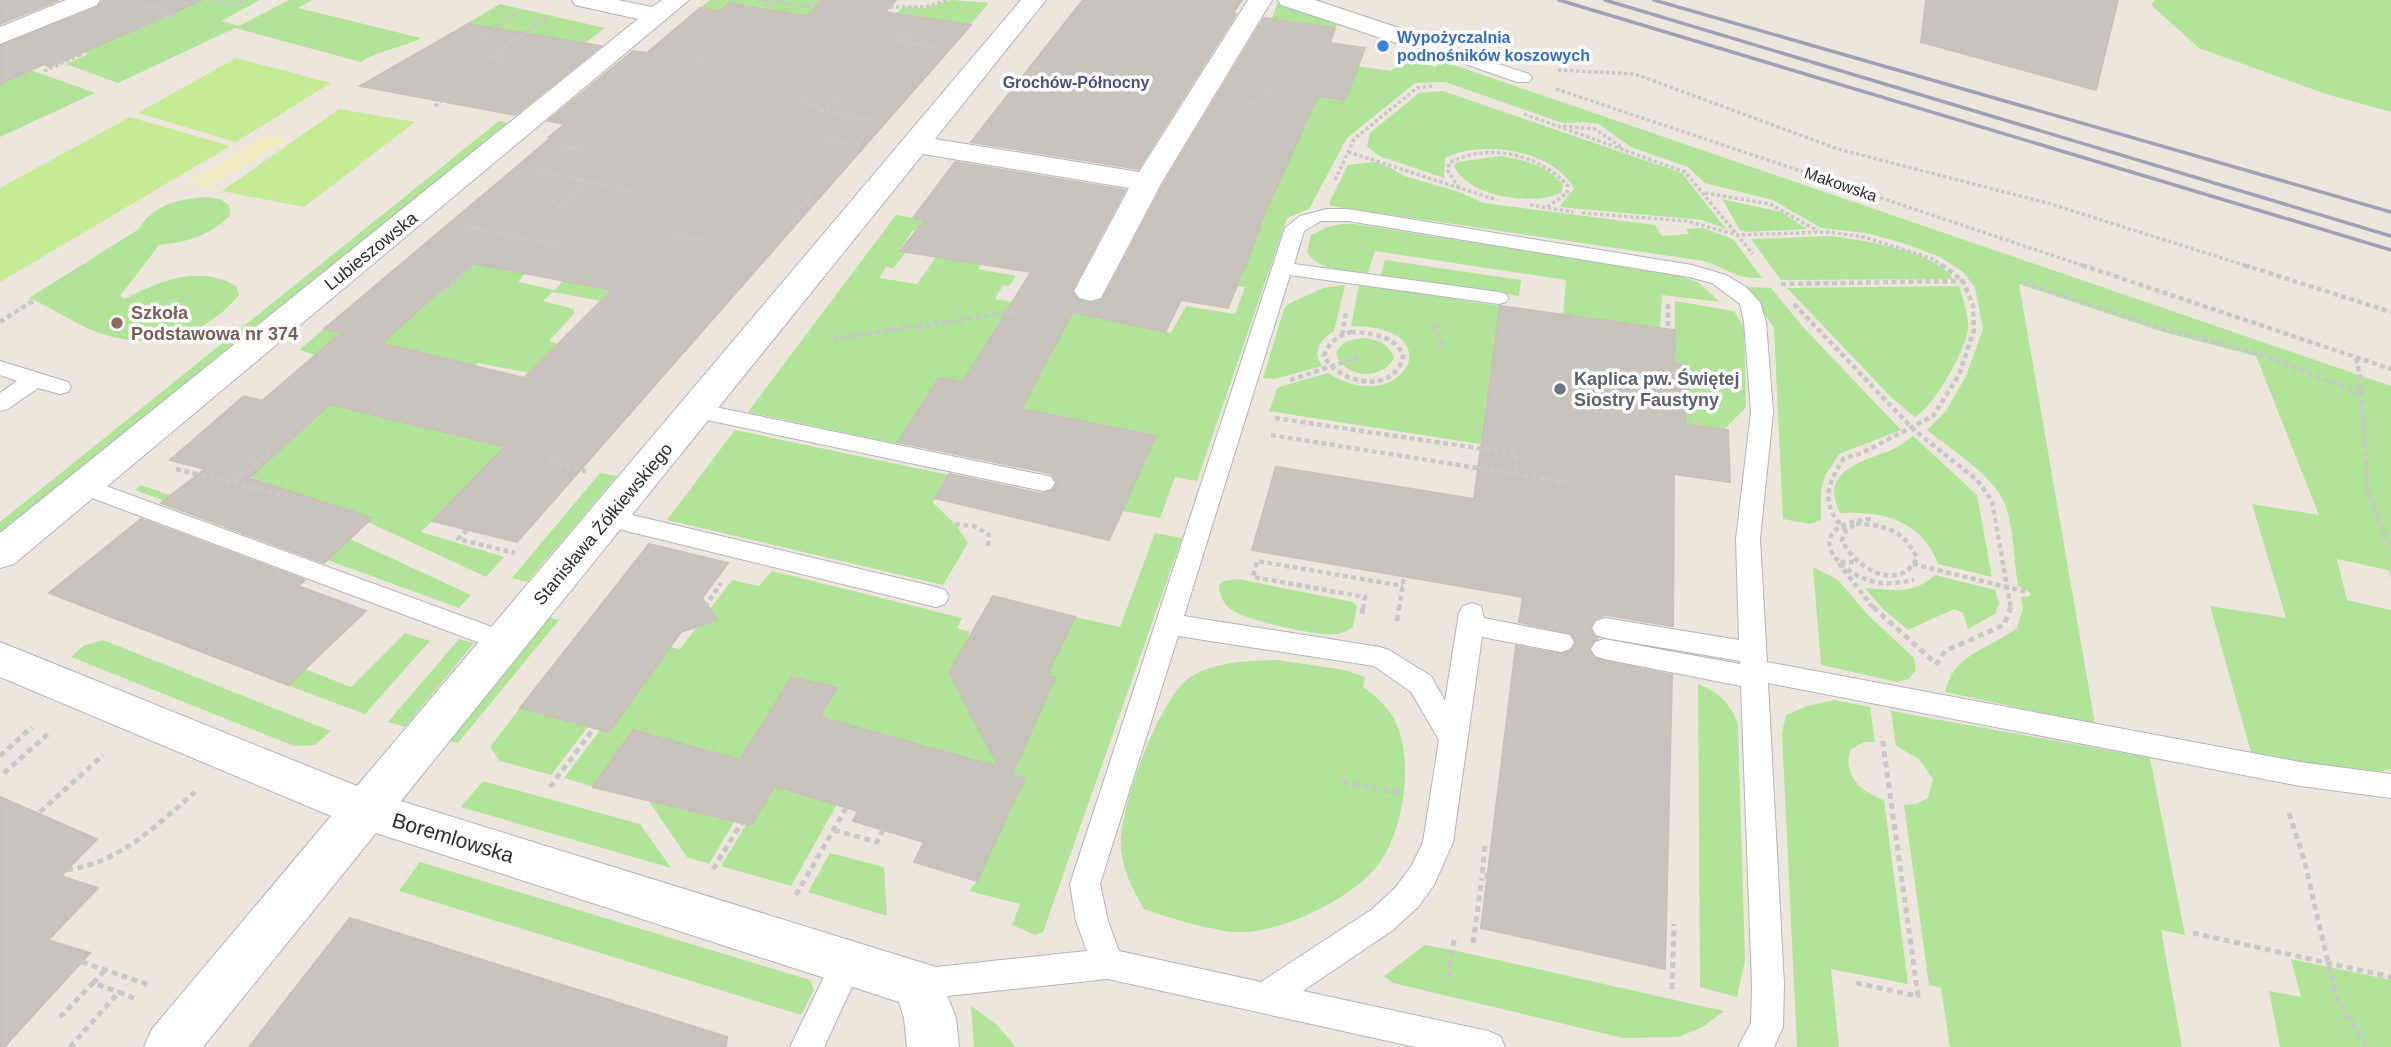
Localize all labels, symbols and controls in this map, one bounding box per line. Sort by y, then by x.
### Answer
place label: Wypożyczalnia podnośników koszowych [1397,29,1590,64]
marker: Wypożyczalnia podnośników koszowych [1375,38,1391,54]
district label: Grochów-Północny [1003,74,1149,91]
street label: Makowska [1802,164,1879,205]
street label: Lubieszowska [321,207,422,294]
place label: Szkoła Podstawowa nr 374 [131,303,298,344]
marker: Szkoła Podstawowa nr 374 [109,315,125,331]
place label: Kaplica pw. Świętej Siostry Faustyny [1574,368,1739,410]
marker: Kaplica pw. Świętej Siostry Faustyny [1552,381,1568,397]
street label: Stanisława Żółkiewskiego [529,439,677,609]
street label: Boremlowska [390,808,517,867]

